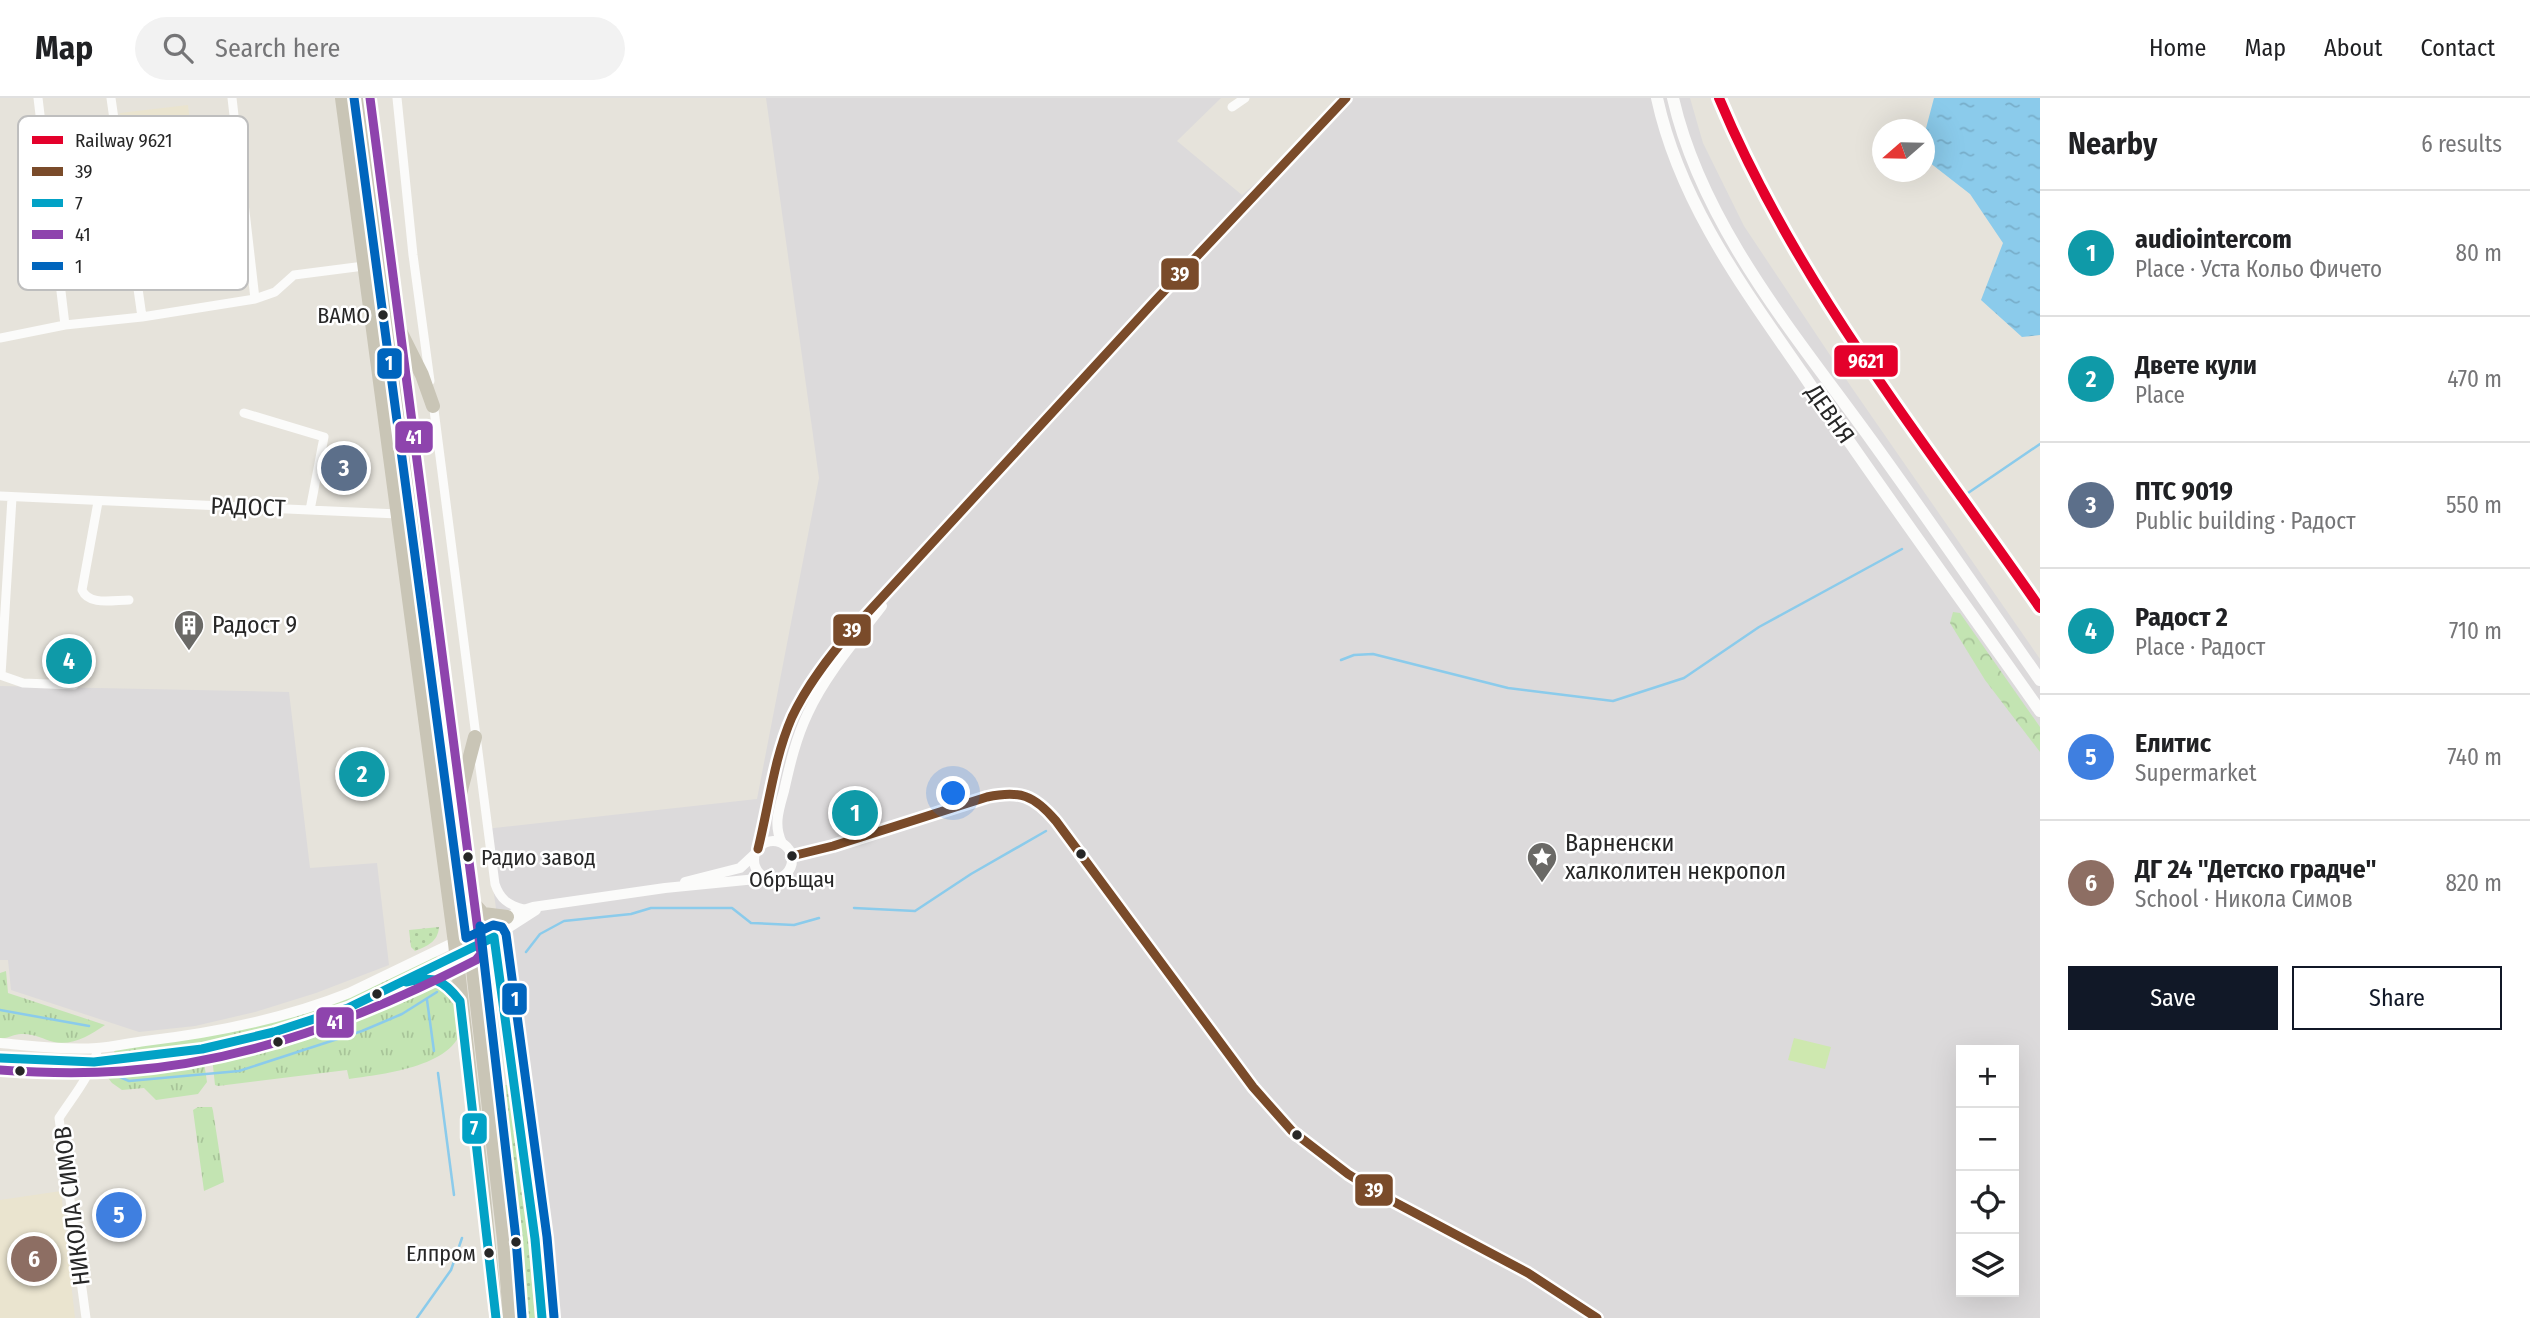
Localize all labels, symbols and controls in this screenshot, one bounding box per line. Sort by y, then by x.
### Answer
search box [135,17,625,80]
text: Map [35,28,93,68]
icon: search [159,29,197,67]
text: Search here [215,33,340,64]
text: Home [2149,34,2206,62]
text: Map [2244,34,2286,62]
text: About [2324,34,2382,62]
text: Contact [2420,34,2495,62]
legend [18,116,248,290]
north arrow [1872,119,1935,182]
text: Nearby [2068,126,2157,162]
text: Railway 9621 [75,129,172,152]
text: 6 results [2421,130,2502,158]
text: 39 [75,160,93,183]
text: 7 [75,192,83,215]
text: 41 [75,223,91,246]
text: audiointercom [2135,224,2292,255]
text: 1 [2086,239,2096,267]
text: 80 m [2455,239,2502,267]
text: 1 [75,255,82,278]
text: Place · Уста Кольо Фичето [2135,255,2382,283]
line badge: 39 [1160,257,1200,291]
text: 39 [1170,263,1189,286]
place label: ВАМО [317,302,370,329]
marker: ВАМО [376,308,390,322]
line badge: 9621 [1833,344,1899,378]
line badge: 1 [376,347,403,380]
text: 9621 [1848,350,1884,373]
text: Двете кули [2135,350,2257,381]
text: 1 [385,352,393,375]
text: 2 [2086,365,2096,393]
text: 470 m [2447,365,2502,393]
street label: ДЕВНЯ [1799,378,1860,449]
text: Place [2135,381,2185,409]
line badge: 41 [394,420,434,454]
text: 41 [406,426,422,449]
pin: 3 [321,442,367,494]
text: ПТС 9019 [2135,476,2233,507]
text: 3 [2086,491,2096,519]
text: 550 m [2446,491,2502,519]
street label: РАДОСТ [210,492,286,522]
text: Public building · Радост [2135,507,2356,535]
text: Радост 2 [2135,602,2228,633]
building icon: Радост 9 [172,608,206,652]
place label: Радост 9 [212,611,297,639]
line badge: 39 [832,613,872,647]
text: 4 [2085,617,2097,645]
text: 710 m [2449,617,2502,645]
text: 39 [842,619,861,642]
text: Place · Радост [2135,633,2265,661]
pin: 4 [46,635,92,687]
text: Елитис [2135,728,2211,759]
text: 5 [2085,743,2097,771]
text: 740 m [2447,743,2502,771]
pin: 2 [339,748,385,800]
text: Supermarket [2135,759,2256,787]
your location [936,776,970,810]
pin: 1 [832,787,878,839]
place label: Варненски халколитен некропол [1565,829,1786,885]
place icon: Варненски халколитен некропол [1525,840,1559,884]
place label: Радио завод [481,844,596,871]
unlabelled marker [1074,847,1088,861]
marker: Обръщач [785,849,799,863]
marker: Радио завод [461,850,475,864]
text: ДГ 24 "Детско градче" [2135,854,2376,885]
place label: Обръщач [749,866,835,893]
text: 6 [2085,869,2097,897]
text: 820 m [2445,869,2502,897]
text: School · Никола Симов [2135,885,2353,913]
button: Save [2068,966,2278,1030]
button: Share [2292,966,2502,1030]
line badge: 1 [501,982,528,1016]
unlabelled marker [370,987,384,1001]
text: 1 [511,988,519,1011]
line badge: 41 [315,1006,355,1039]
text: 41 [327,1011,343,1034]
unlabelled marker [271,1035,285,1049]
map controls [1956,1045,2019,1297]
button: + [1956,1045,2019,1108]
unlabelled marker [13,1064,27,1078]
button: − [1956,1108,2019,1171]
line badge: 7 [461,1112,488,1145]
text: 7 [470,1117,478,1140]
street label: НИКОЛА СИМОВ [48,1125,96,1287]
unlabelled marker [1290,1128,1304,1142]
button: locate [1956,1171,2019,1234]
line badge: 39 [1354,1173,1394,1207]
text: 39 [1364,1179,1383,1202]
pin: 5 [96,1189,142,1241]
pin: 6 [11,1233,57,1285]
button: layers [1956,1234,2019,1297]
unlabelled marker [509,1235,523,1249]
place label: Елпром [406,1240,476,1267]
marker: Елпром [482,1246,496,1260]

